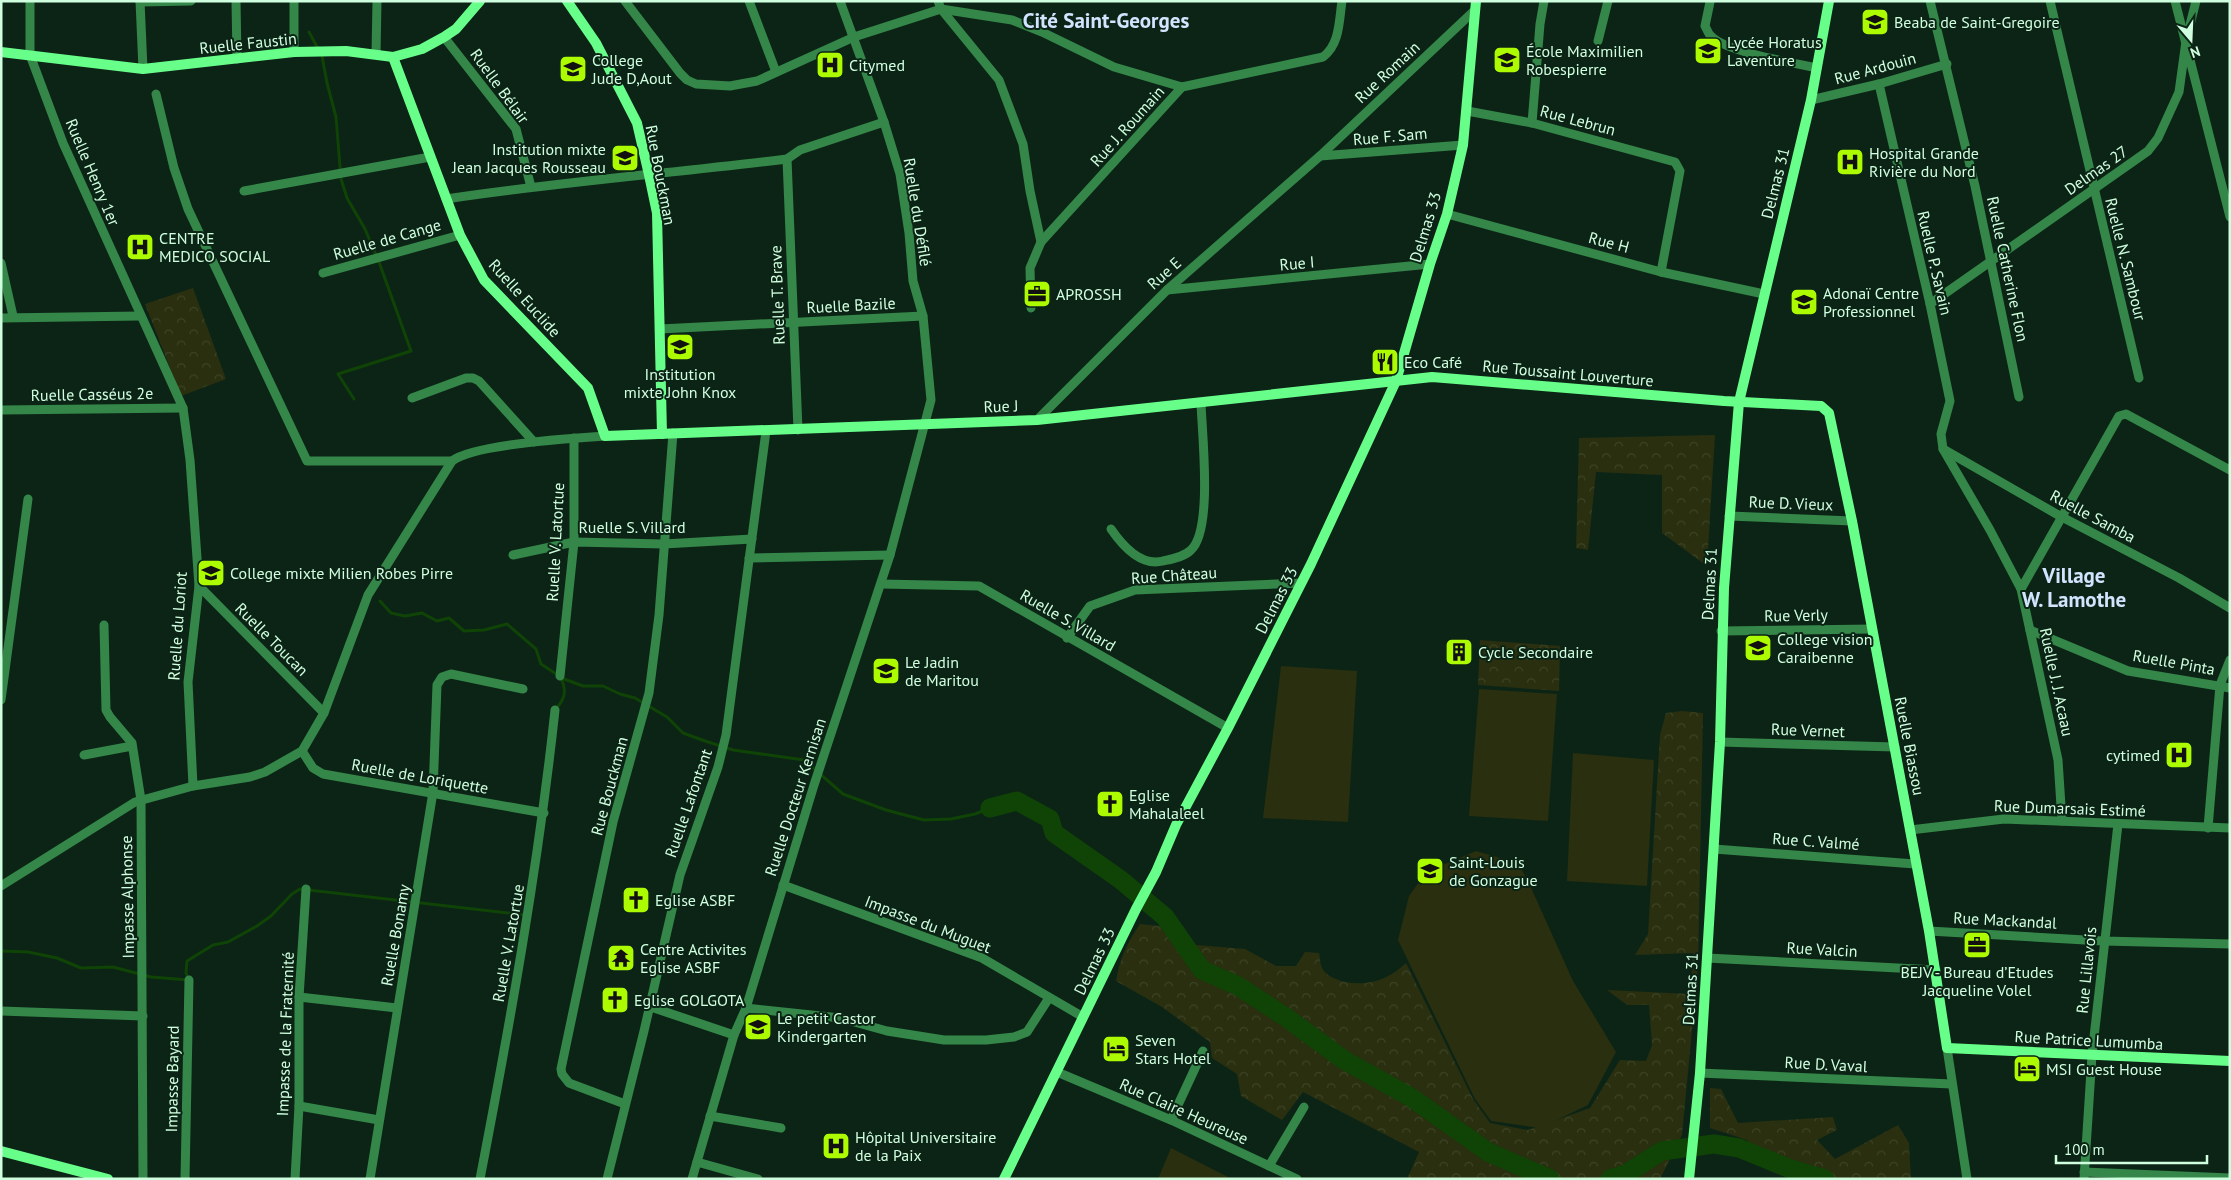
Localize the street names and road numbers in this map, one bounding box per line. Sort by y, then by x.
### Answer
street label: Ruelle Faustin [198,28,298,58]
street label: Rue Romain [1350,37,1424,107]
street label: Ruelle Bélair [466,45,534,128]
street label: Rue Ardouin [1832,48,1918,88]
street label: Rue J. Roumain [1086,82,1168,170]
street label: Rue Lebrun [1538,100,1618,140]
street label: Ruelle Henry 1er [61,115,125,229]
street label: Rue Bouckman [642,123,680,227]
street label: Rue F. Sam [1352,123,1428,149]
street label: Delmas 27 [2061,141,2131,199]
street label: Delmas 31 [1757,145,1793,221]
street label: Ruelle du Défilé [900,156,936,268]
street label: Delmas 33 [1405,189,1445,265]
street label: Ruelle Catherine Flon [1983,194,2033,344]
street label: Ruelle N. Sambour [2101,196,2151,323]
street label: Ruelle P. Savain [1913,209,1957,317]
street label: Ruelle de Cange [331,214,443,264]
street label: Rue H [1587,227,1631,257]
street label: Ruelle T. Brave [765,245,789,345]
street label: Rue I [1279,252,1315,274]
street label: Rue E [1143,253,1185,293]
street label: Ruelle Euclide [485,255,565,341]
street label: Ruelle Bazile [806,293,896,317]
street label: Rue Toussaint Louverture [1482,356,1654,390]
street label: Ruelle Casséus 2e [30,383,154,405]
street label: Rue J [983,395,1019,417]
street label: Ruelle V. Latortue [542,482,568,602]
street label: Ruelle Samba [2047,485,2139,547]
street label: Rue D. Vieux [1748,492,1834,514]
street label: Ruelle S. Villard [578,517,686,537]
street label: Delmas 31 [1697,547,1721,621]
street label: Rue Château [1130,562,1218,588]
street label: Delmas 33 [1251,563,1301,637]
street label: Ruelle du Loriot [163,570,191,681]
street label: Ruelle S. Villard [1017,585,1119,655]
street label: Ruelle Toucan [231,598,313,680]
street label: Rue Verly [1764,604,1829,626]
street label: Ruelle J. J. Acaau [2036,626,2078,738]
street label: Ruelle Pinta [2131,645,2217,679]
street label: Ruelle Biassou [1891,695,1929,797]
street label: Ruelle Docteur Kernisan [760,716,830,878]
street label: Rue Vernet [1771,719,1846,741]
street label: Rue Bouckman [586,734,632,838]
street label: Ruelle Lafontant [660,746,716,860]
street label: Ruelle de Loriquette [350,754,490,798]
street label: Rue Dumarsais Estimé [1994,795,2146,821]
street label: Rue C. Valmé [1772,828,1860,854]
street label: Impasse Alphonse [116,835,138,959]
street label: Ruelle Bonamy [376,882,414,987]
street label: Ruelle V. Latortue [488,883,528,1003]
street label: Impasse du Muguet [862,891,995,957]
street label: Rue Mackandal [1953,907,2058,933]
street label: Delmas 33 [1069,924,1119,998]
street label: Rue Lillavois [2071,925,2101,1014]
street label: Rue Valcin [1786,937,1858,961]
street label: Impasse de la Fraternité [272,951,298,1117]
street label: Delmas 31 [1678,952,1702,1026]
street label: Impasse Bayard [161,1025,183,1133]
street label: Rue Patrice Lumumba [2014,1026,2164,1054]
street label: Rue D. Vaval [1784,1052,1868,1076]
street label: Rue Claire Heureuse [1117,1074,1251,1148]

